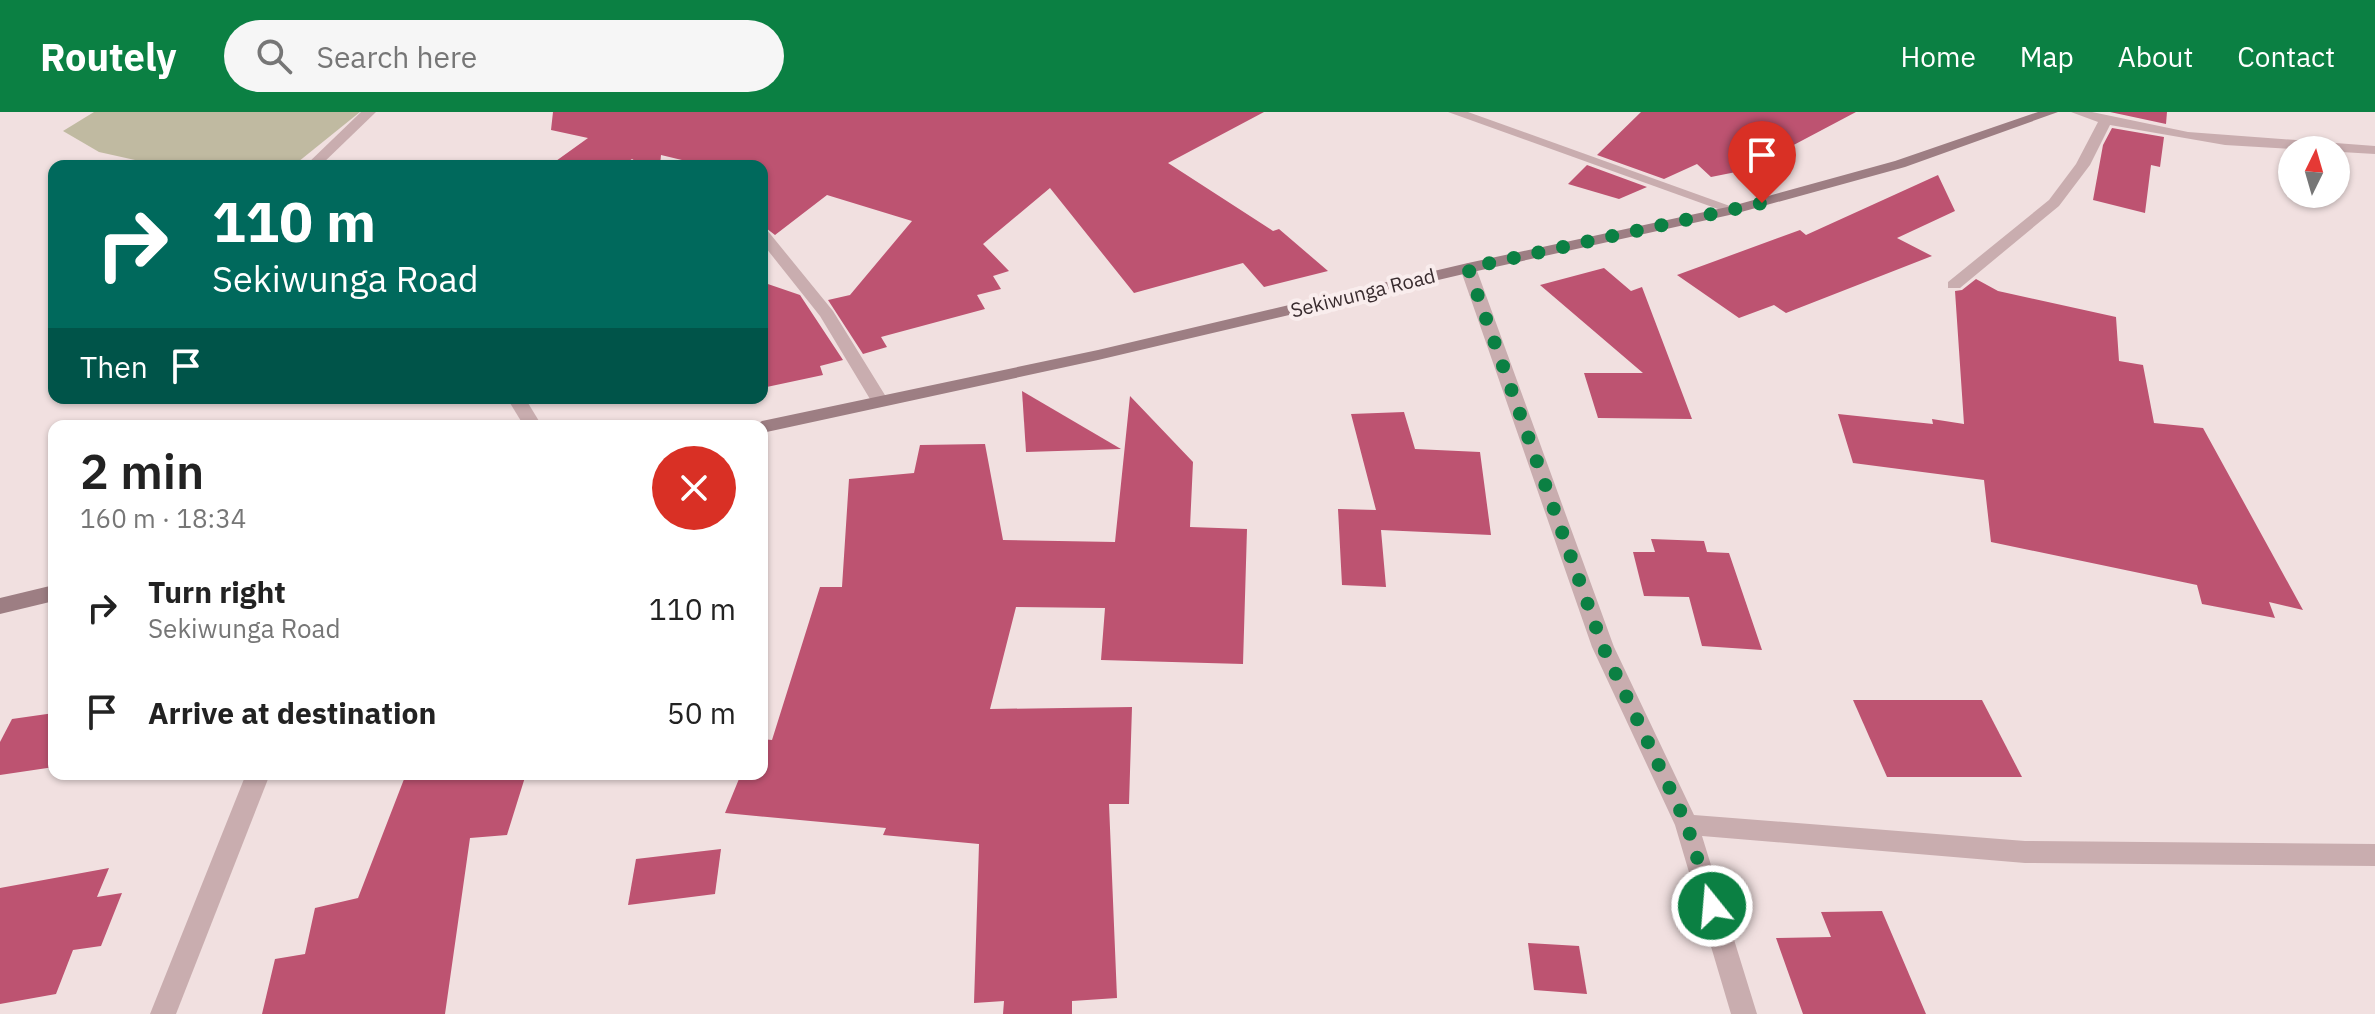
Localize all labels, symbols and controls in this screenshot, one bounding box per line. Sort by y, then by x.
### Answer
search box [224,20,784,92]
text: Routely [40,32,176,81]
icon: search [252,34,296,78]
text: Search here [316,37,477,76]
text: Home [1900,38,1976,75]
text: Map [2020,38,2074,75]
text: About [2118,38,2193,75]
text: Contact [2237,38,2335,75]
pin [1728,121,1796,203]
icon: arrive [1740,133,1784,177]
north arrow [2278,136,2350,208]
map controls [2278,136,2350,208]
text: 110 m [212,185,376,257]
icon: right [80,192,184,296]
text: Sekiwunga Road [212,255,479,302]
street label: Sekiwunga Road [1288,262,1438,324]
icon: arrive [164,344,208,388]
text: Then [80,347,148,386]
text: 2 min [80,440,204,502]
button: close [652,446,736,530]
text: 160 m · 18:34 [80,501,246,535]
text: Turn right [148,572,286,611]
icon: right [80,586,124,630]
text: 110 m [649,589,736,628]
text: Sekiwunga Road [148,611,341,645]
icon: arrive [80,690,124,734]
text: Arrive at destination [148,693,436,732]
text: 50 m [667,693,736,732]
position arrow [1670,864,1754,948]

